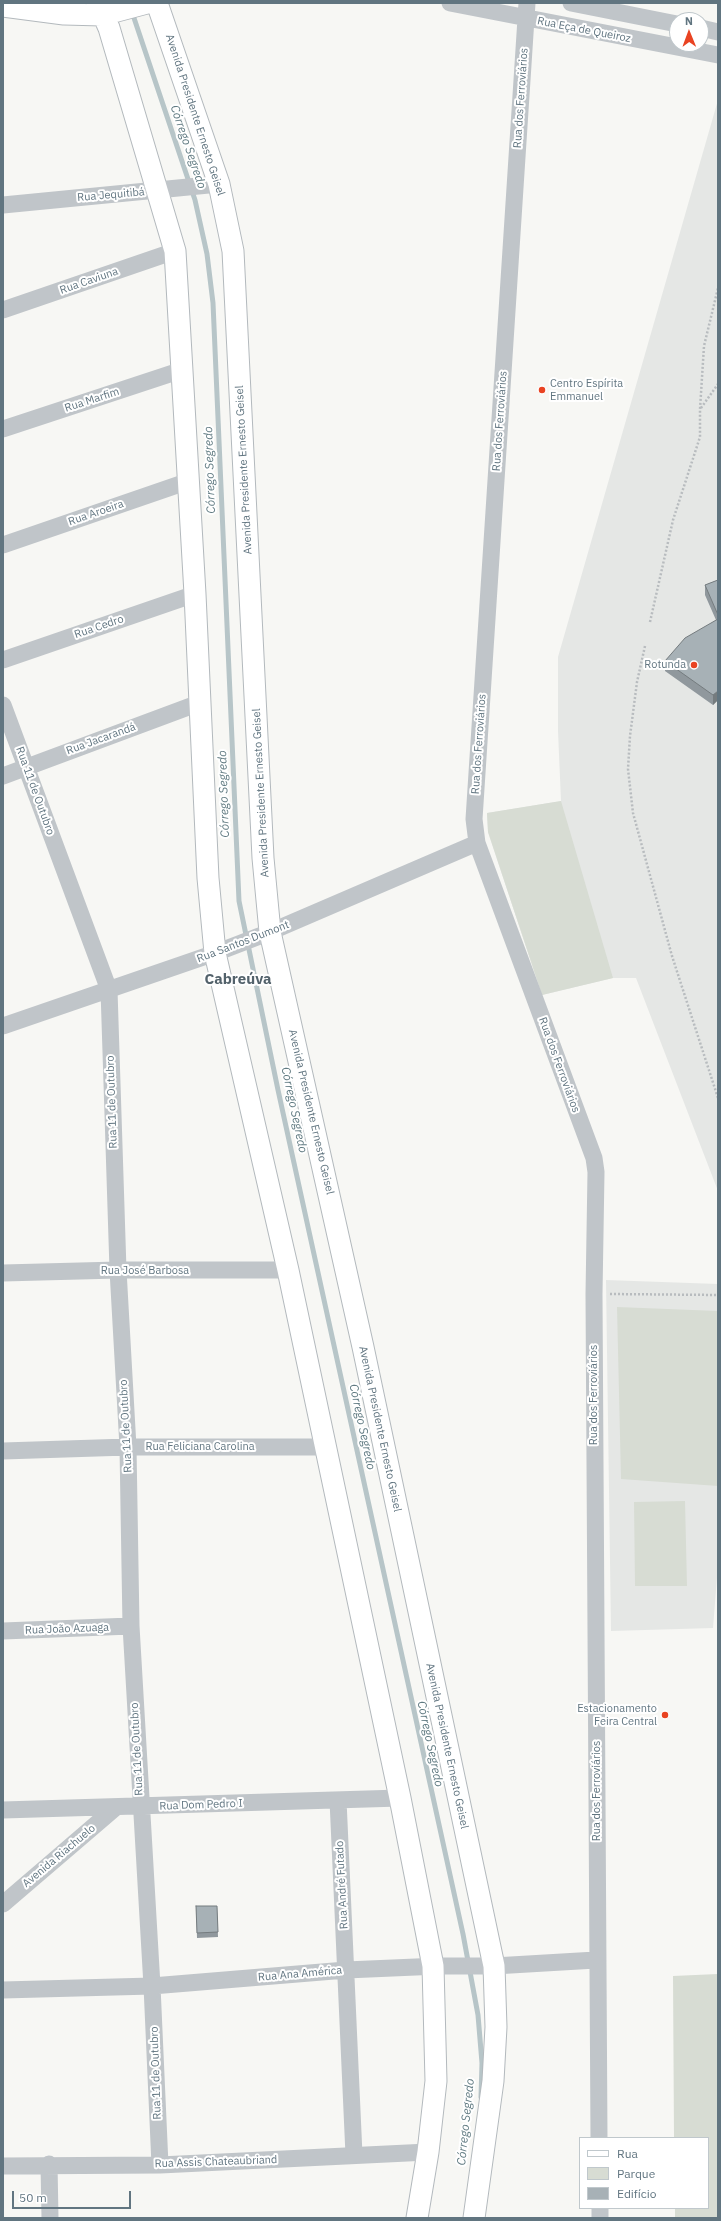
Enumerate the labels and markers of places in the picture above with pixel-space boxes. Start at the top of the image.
place label: Centro Espírita Emmanuel [550,377,623,403]
marker: Centro Espírita Emmanuel [537,385,547,395]
place label: Rotunda [644,658,686,672]
marker: Rotunda [689,660,699,670]
place label: Estacionamento Feira Central [577,1702,657,1728]
marker: Estacionamento Feira Central [660,1710,670,1720]

